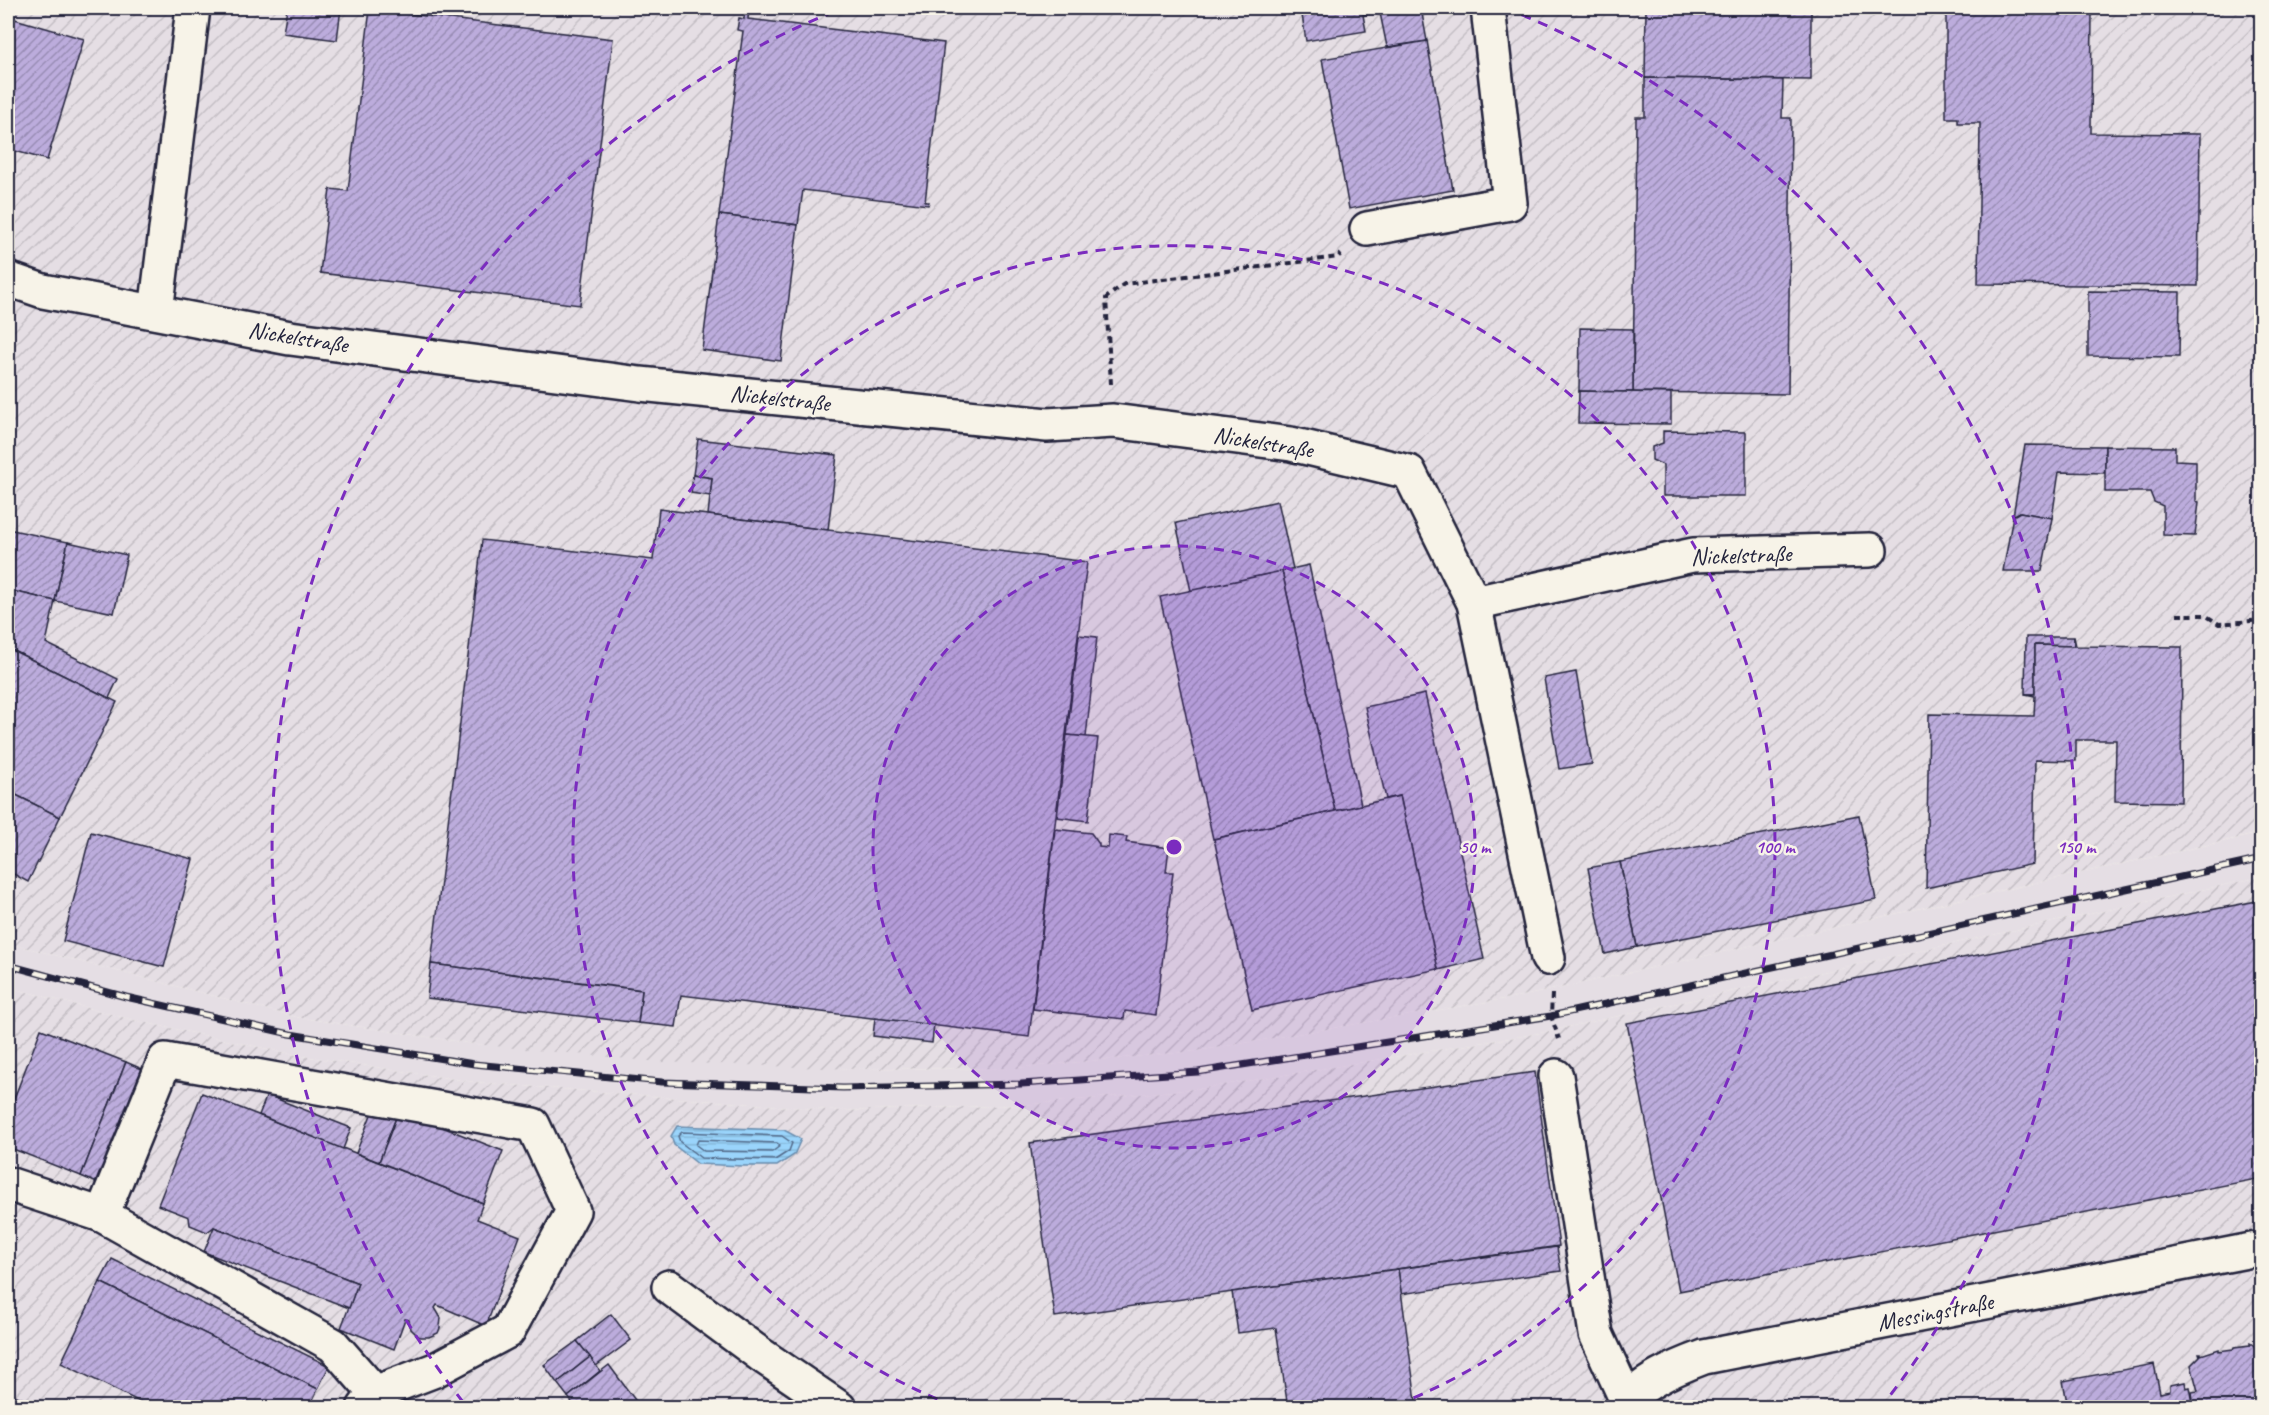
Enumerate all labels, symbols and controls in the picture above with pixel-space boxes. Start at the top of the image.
street label: Nickelstraße [246,314,352,360]
street label: Nickelstraße [728,378,834,418]
street label: Nickelstraße [1211,419,1317,465]
street label: Nickelstraße [1690,538,1794,572]
text: 50 m [1460,836,1492,858]
text: 100 m [1756,836,1796,858]
text: 150 m [2057,836,2097,858]
centre of rings [1164,837,1184,857]
street label: Messingstraße [1875,1286,1998,1338]

